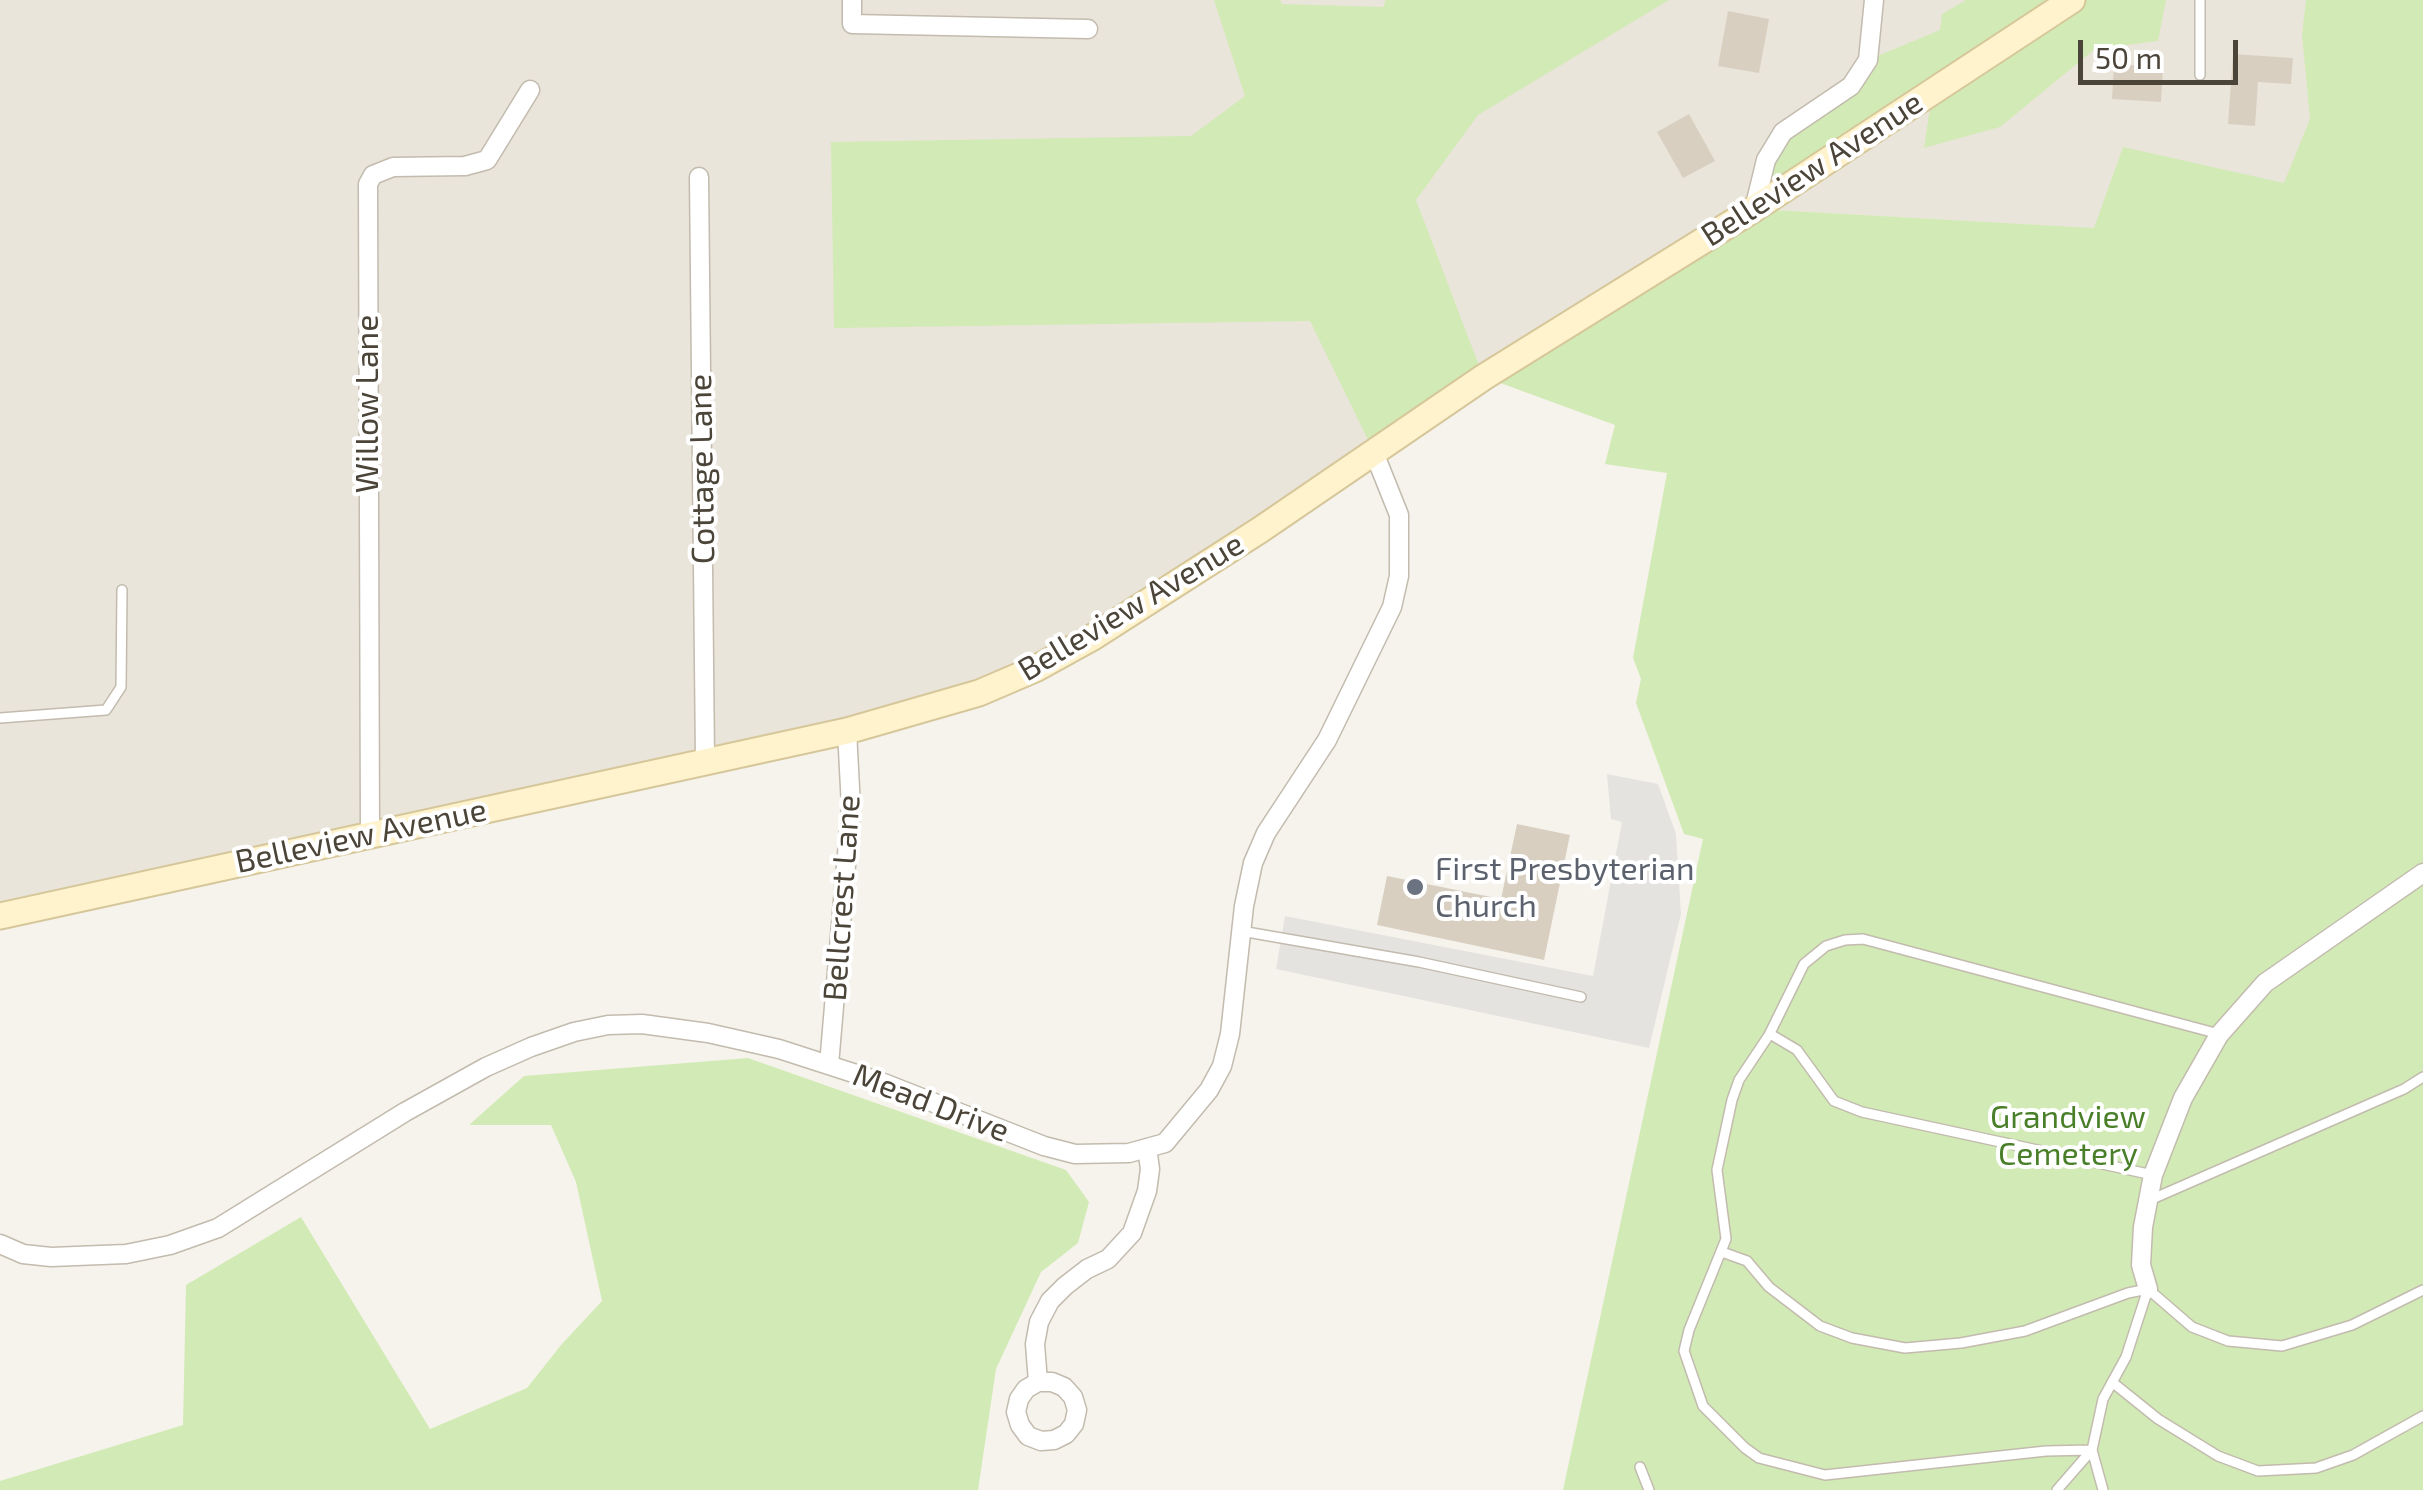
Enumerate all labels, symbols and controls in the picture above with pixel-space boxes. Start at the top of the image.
scale bar [2083,20,2243,82]
text: 50 m [2095,39,2162,75]
street label: Belleview Avenue [1694,83,1930,255]
street label: Willow Lane [348,315,386,493]
street label: Cottage Lane [681,374,723,564]
street label: Belleview Avenue [1011,525,1251,689]
street label: Belleview Avenue [232,791,490,881]
street label: Bellcrest Lane [816,794,868,1002]
place label: First Presbyterian Church [1435,850,1695,925]
marker: First Presbyterian Church [1404,876,1426,898]
street label: Mead Drive [847,1056,1015,1150]
park label: Grandview Cemetery [1990,1098,2146,1173]

